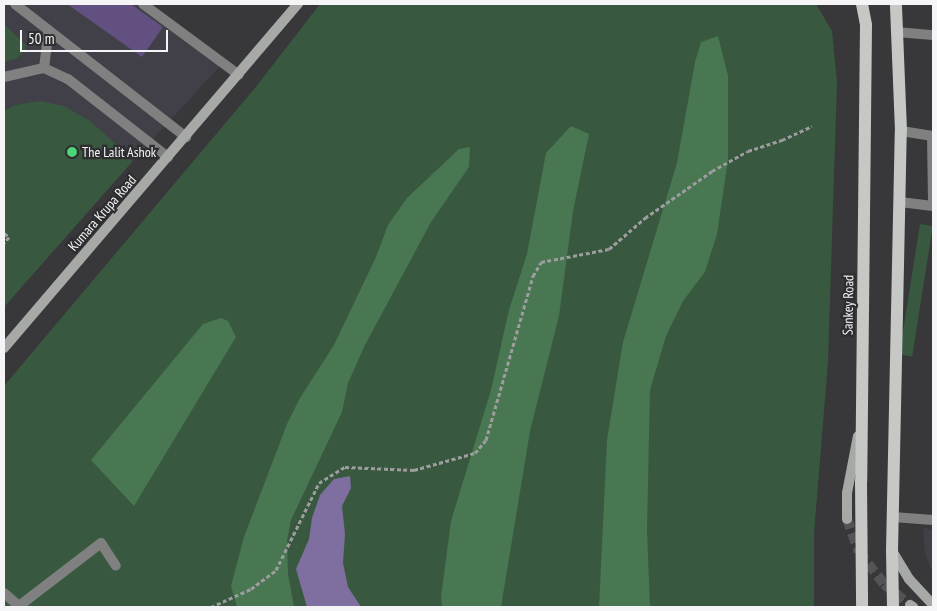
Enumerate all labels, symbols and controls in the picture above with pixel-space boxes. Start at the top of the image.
scale bar [22,20,170,52]
text: 50 m [28,29,54,48]
place label: The Lalit Ashok [82,144,156,160]
marker: The Lalit Ashok [66,146,78,158]
street label: Kumara Krupa Road [65,172,139,254]
street label: Sankey Road [839,275,857,335]

